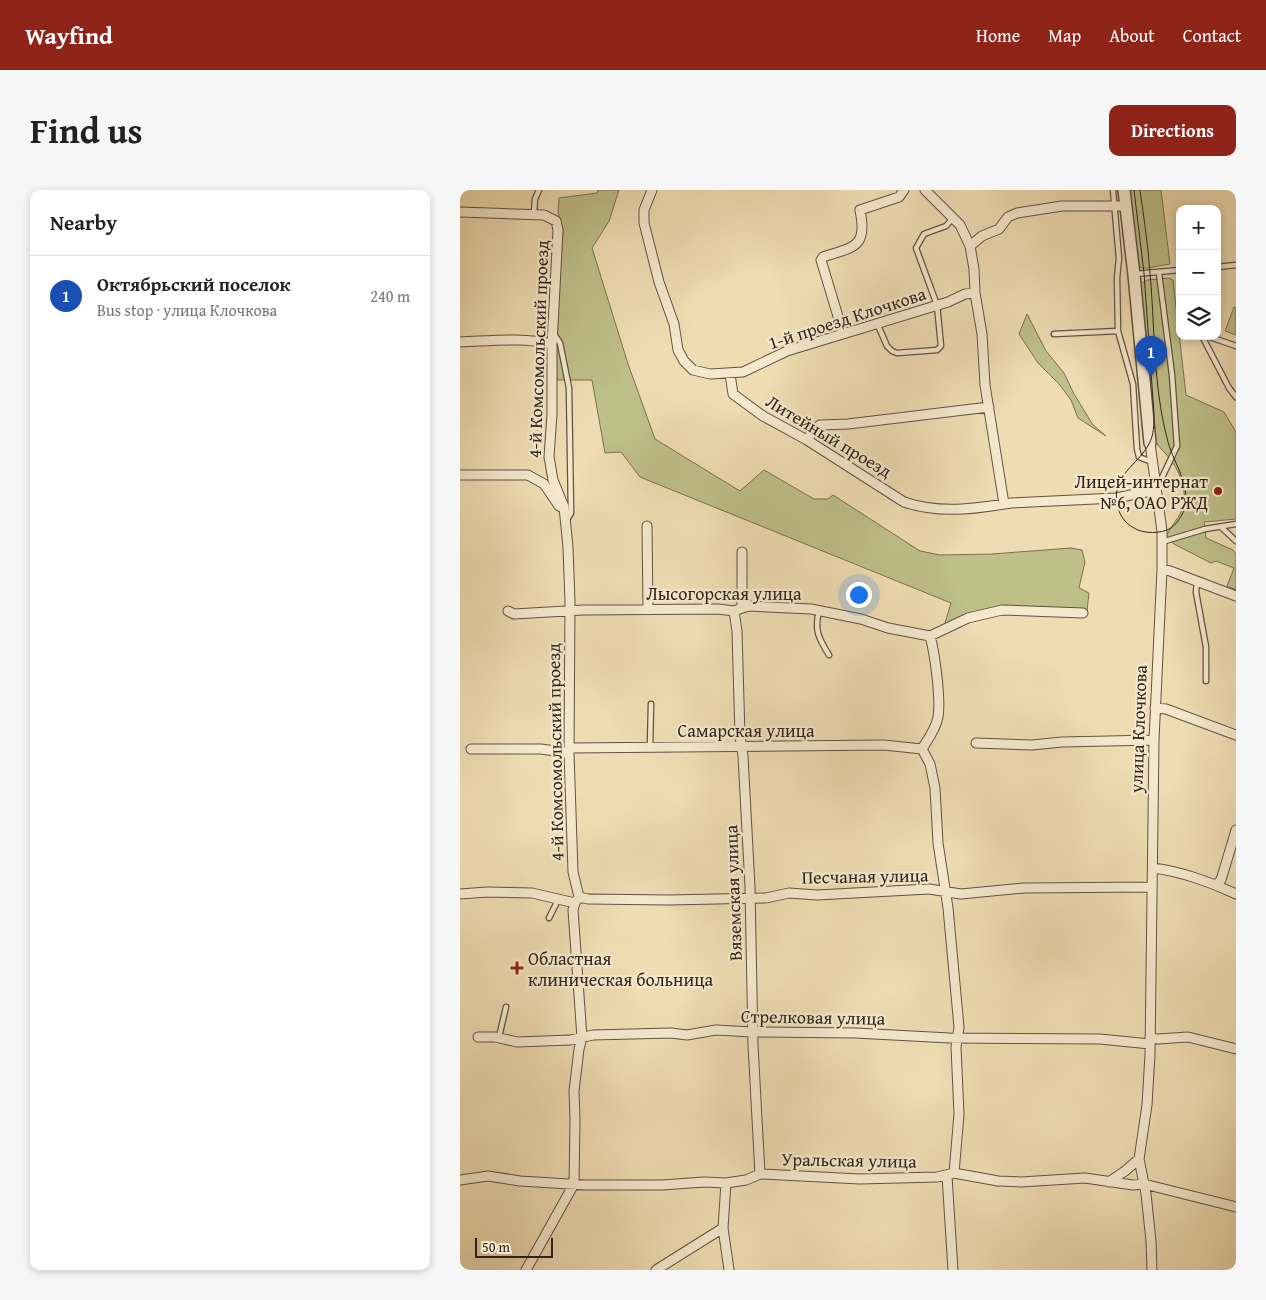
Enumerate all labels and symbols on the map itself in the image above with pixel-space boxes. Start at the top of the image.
street label: 4-й Комсомольский проезд [521,239,555,458]
street label: 1-й проезд Клочкова [765,280,930,356]
pin: 1 [1135,336,1167,377]
street label: Литейный проезд [761,388,897,484]
place label: Лицей-интернат №6, ОАО РЖД [1075,468,1208,516]
marker: Лицей-интернат №6, ОАО РЖД [1212,485,1224,497]
street label: Лысогорская улица [646,580,802,607]
your location [846,582,872,608]
street label: 4-й Комсомольский проезд [540,643,570,861]
street label: улица Клочкова [1122,664,1154,795]
street label: Самарская улица [677,717,815,744]
street label: Вяземская улица [717,824,749,961]
street label: Песчаная улица [801,861,929,891]
place label: Областная клиническая больница [528,945,714,993]
marker: Областная клиническая больница [510,961,524,975]
street label: Стрелковая улица [741,1002,886,1032]
street label: Уральская улица [781,1145,917,1175]
scale bar [475,1235,552,1258]

